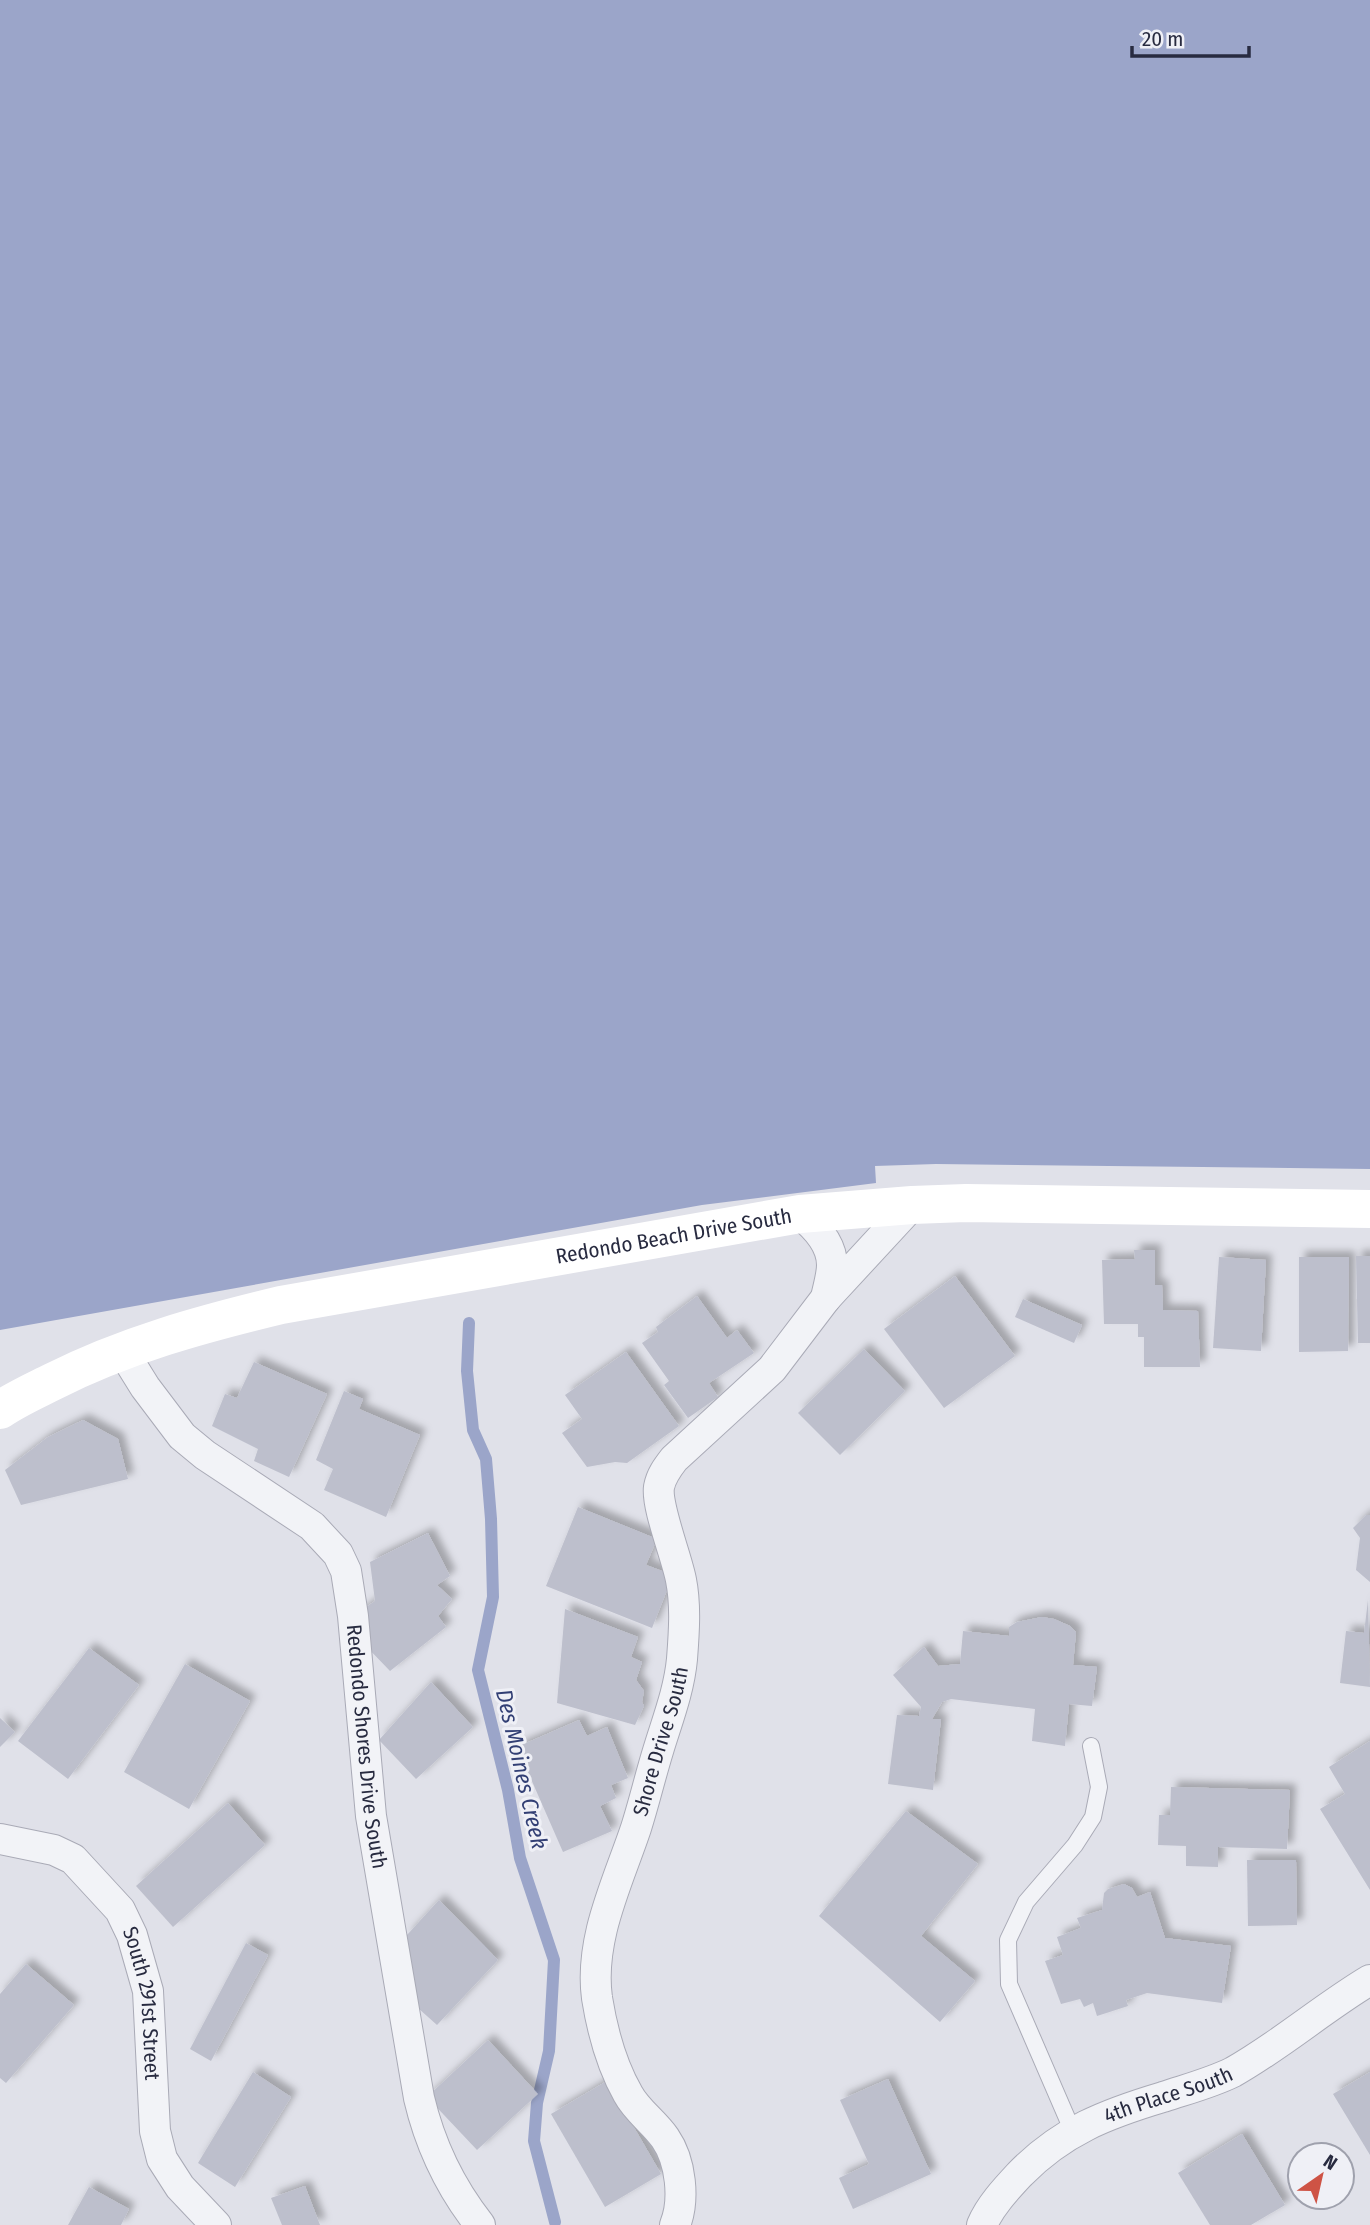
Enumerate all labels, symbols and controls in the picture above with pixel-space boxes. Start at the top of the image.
scale bar [1132,14,1249,58]
text: 20 m [1142,26,1183,52]
street label: Redondo Beach Drive South [554,1203,794,1270]
street label: Redondo Shores Drive South [341,1623,393,1871]
street label: Shore Drive South [627,1665,694,1819]
water label: Des Moines Creek [490,1686,554,1852]
street label: South 291st Street [117,1922,165,2081]
street label: 4th Place South [1100,2061,1237,2129]
north arrow [1286,2141,1356,2211]
text: N [1319,2150,1341,2175]

